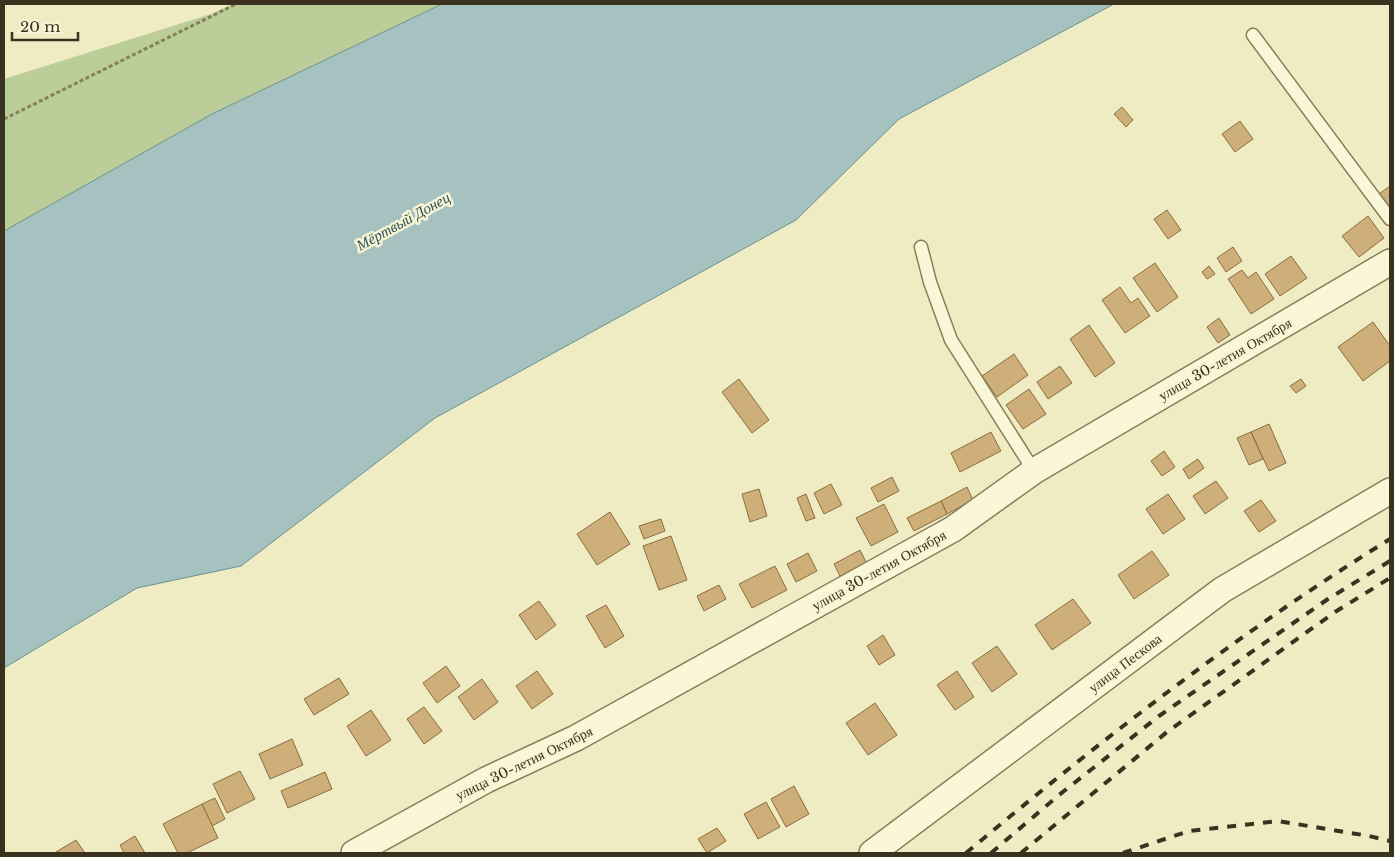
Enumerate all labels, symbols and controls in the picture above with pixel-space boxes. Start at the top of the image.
scale bar [12,10,79,42]
text: 20 m [20,17,60,36]
water label: Мёртвый Донец [352,187,453,255]
street label: улица 30-летия Октября [1155,313,1295,404]
street label: улица 30-летия Октября [809,525,950,614]
street label: улица Пескова [1085,629,1166,696]
street label: улица 30-летия Октября [452,722,596,804]

